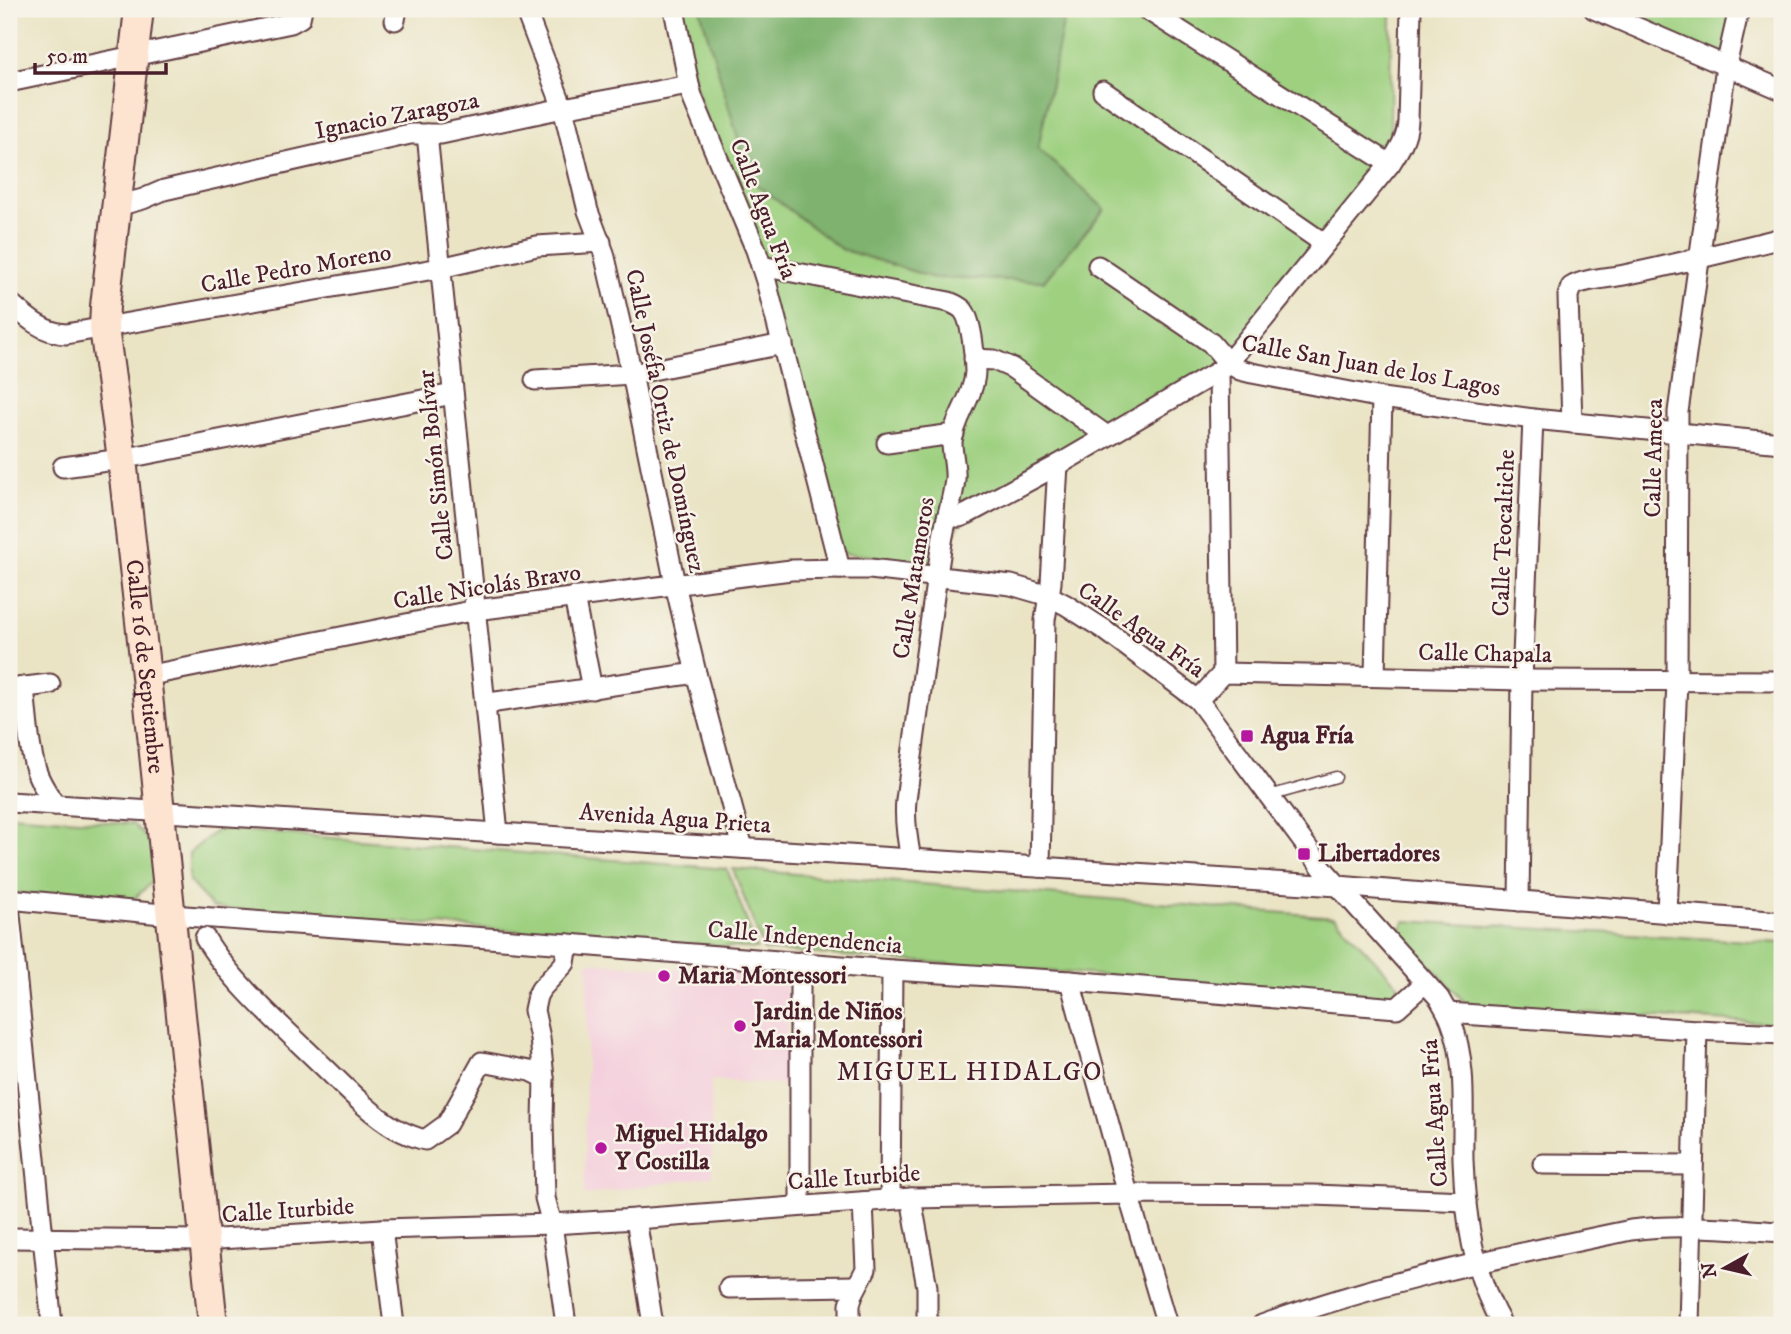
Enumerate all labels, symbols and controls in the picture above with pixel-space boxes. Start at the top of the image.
scale bar [35,32,166,76]
text: 50 m [46,44,88,70]
street label: Ignacio Zaragoza [312,85,482,147]
street label: Calle Agua Fría [722,134,804,284]
street label: Calle Pedro Moreno [198,237,394,301]
street label: Calle Joséfa Ortiz de Domínguez [618,266,712,576]
street label: Calle San Juan de los Lagos [1239,328,1503,404]
street label: Calle Simón Bolívar [411,368,461,562]
street label: Calle Ameca [1638,397,1670,518]
street label: Calle Teocaltiche [1486,449,1522,617]
street label: Calle Matamoros [886,495,942,661]
street label: Calle Nicolás Bravo [391,557,583,617]
street label: Calle 16 de Septiembre [118,558,171,775]
street label: Calle Agua Fría [1072,575,1211,685]
street label: Calle Chapala [1418,638,1553,670]
place label: Agua Fría [1260,721,1355,751]
marker: Agua Fría [1239,728,1255,744]
street label: Avenida Agua Prieta [578,797,773,841]
place label: Libertadores [1318,839,1440,869]
marker: Libertadores [1296,846,1312,862]
street label: Calle Independencia [706,915,904,962]
place label: Maria Montessori [678,961,847,991]
marker: Maria Montessori [656,968,672,984]
place label: Jardin de Niños Maria Montessori [751,997,923,1055]
marker: Jardin de Niños Maria Montessori [732,1018,748,1034]
street label: Calle Agua Fría [1415,1037,1455,1188]
district label: MIGUEL HIDALGO [837,1056,1103,1089]
place label: Miguel Hidalgo Y Costilla [614,1119,768,1177]
marker: Miguel Hidalgo Y Costilla [593,1140,609,1156]
street label: Calle Iturbide [787,1158,921,1198]
street label: Calle Iturbide [221,1191,355,1231]
north arrow [1690,1232,1760,1302]
text: N [1697,1260,1722,1279]

